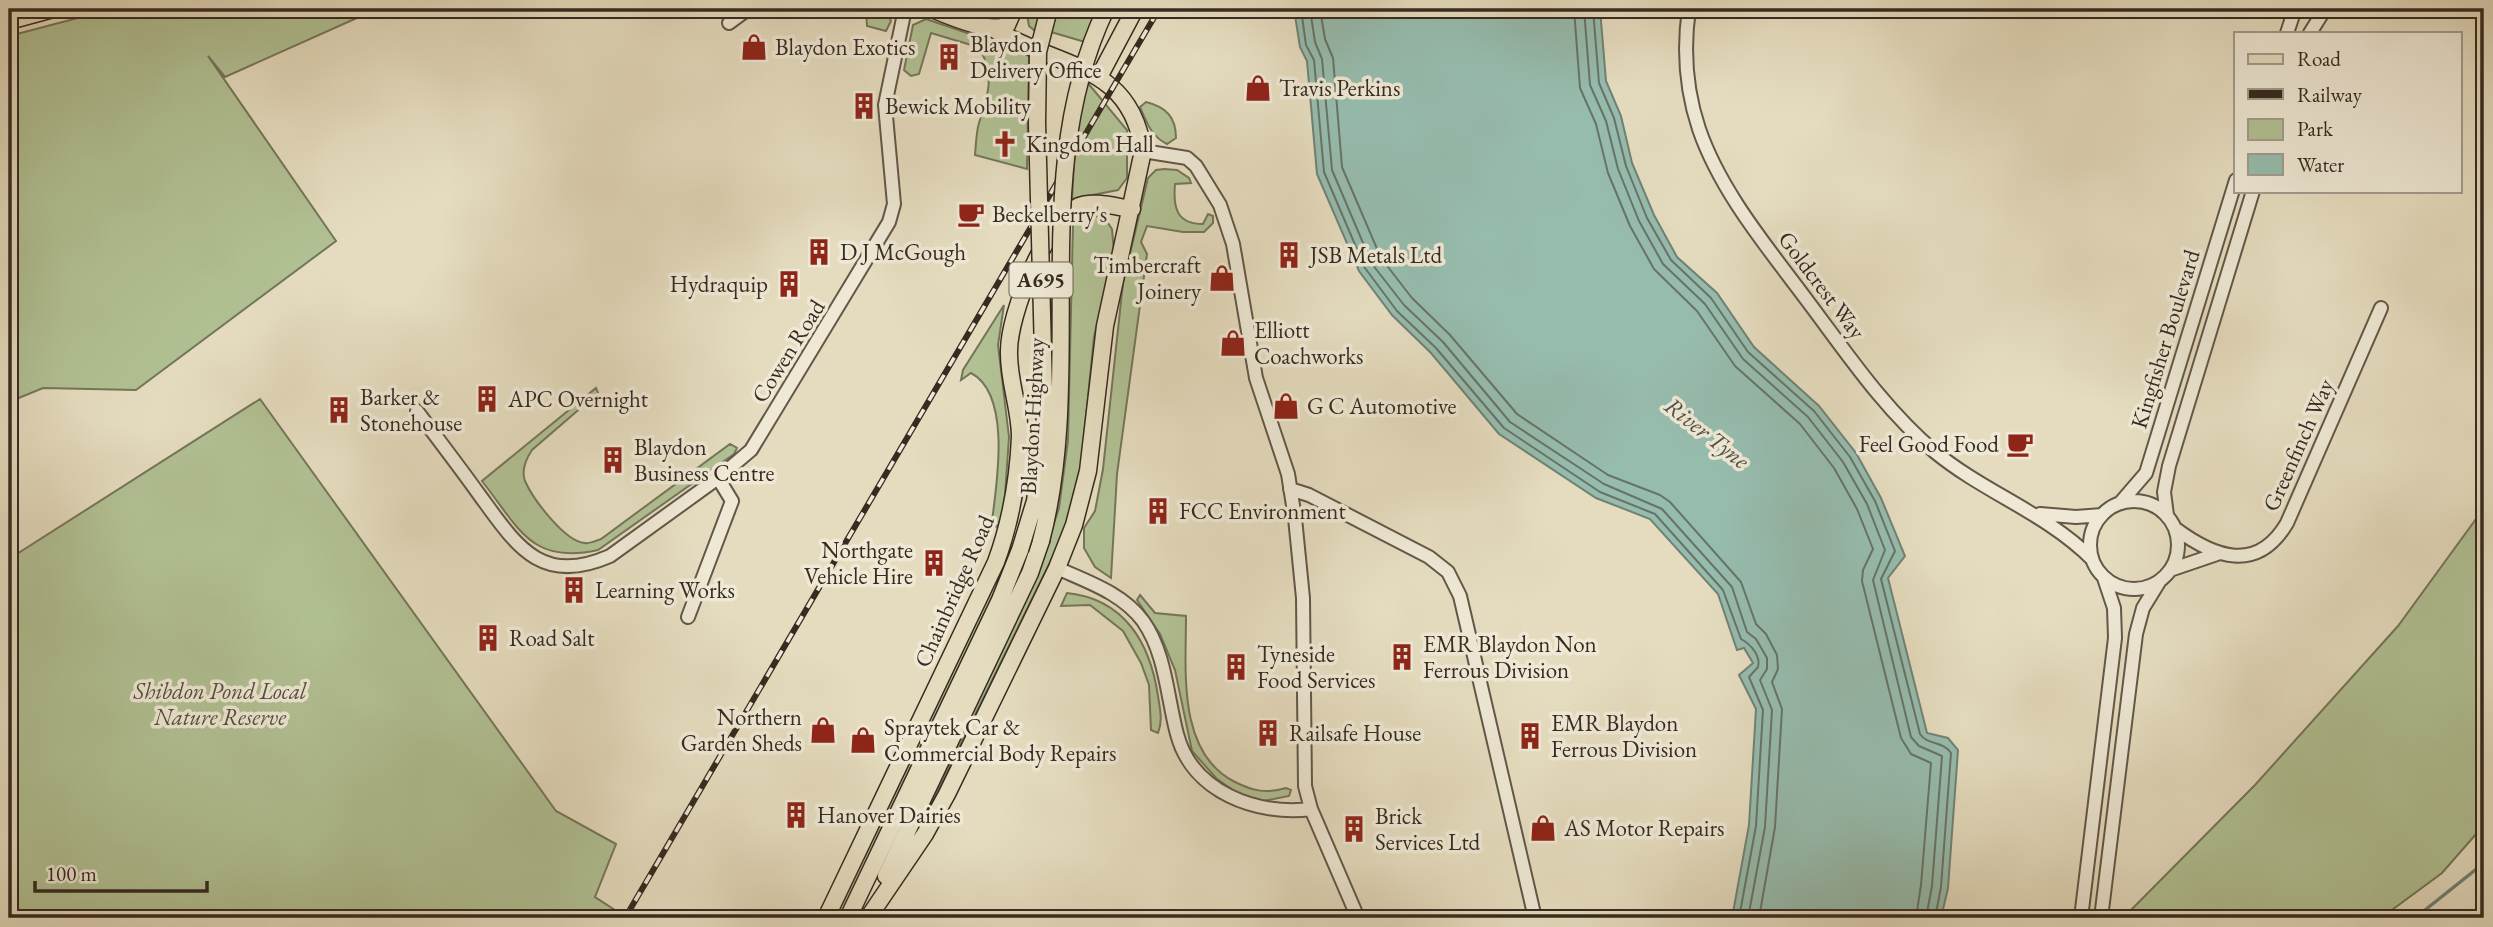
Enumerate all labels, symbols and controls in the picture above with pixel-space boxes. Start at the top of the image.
place label: Blaydon Delivery Office [970,29,1102,85]
shop icon: Blaydon Exotics [739,32,769,62]
place label: Blaydon Exotics [775,32,916,62]
legend [2234,32,2462,192]
building icon: Blaydon Delivery Office [934,42,964,72]
text: Road [2297,45,2341,72]
shop icon: Travis Perkins [1243,73,1273,103]
place label: Travis Perkins [1279,73,1400,103]
text: Railway [2297,81,2363,108]
building icon: Bewick Mobility [849,91,879,121]
place label: Bewick Mobility [885,91,1032,121]
text: Park [2297,115,2334,142]
church icon: Kingdom Hall [990,129,1020,159]
place label: Kingdom Hall [1026,129,1154,159]
text: Water [2297,151,2344,178]
cafe icon: Beckelberry's [956,199,986,229]
place label: Beckelberry's [992,199,1107,229]
street label: Goldcrest Way [1772,225,1873,346]
building icon: D J McGough [804,237,834,267]
place label: D J McGough [840,237,966,267]
building icon: JSB Metals Ltd [1274,240,1304,270]
place label: JSB Metals Ltd [1308,240,1442,270]
street label: Kingfisher Boulevard [2124,246,2207,432]
place label: Timbercraft Joinery [1093,250,1202,306]
road number: A695 [1010,262,1072,298]
shop icon: Timbercraft Joinery [1207,263,1237,293]
place label: Hydraquip [670,269,768,299]
building icon: Hydraquip [774,269,804,299]
street label: Cowen Road [744,293,832,408]
place label: Elliott Coachworks [1254,315,1364,371]
shop icon: Elliott Coachworks [1218,328,1248,358]
street label: Blaydon Highway [1013,336,1051,495]
street label: Greenfinch Way [2255,373,2341,516]
place label: Barker & Stonehouse [360,382,462,438]
building icon: APC Overnight [472,384,502,414]
place label: APC Overnight [507,384,649,414]
water label: River Tyne [1659,390,1757,476]
shop icon: G C Automotive [1271,391,1301,421]
place label: G C Automotive [1307,391,1457,421]
building icon: Barker & Stonehouse [324,395,354,425]
place label: Feel Good Food [1859,429,1999,459]
cafe icon: Feel Good Food [2005,429,2035,459]
place label: Blaydon Business Centre [634,432,775,488]
building icon: Blaydon Business Centre [598,445,628,475]
building icon: FCC Environment [1143,496,1173,526]
place label: FCC Environment [1179,496,1347,526]
street label: Chainbridge Road [907,510,1001,672]
place label: Northgate Vehicle Hire [804,535,913,591]
building icon: Northgate Vehicle Hire [919,548,949,578]
building icon: Learning Works [559,575,589,605]
place label: Learning Works [595,575,735,605]
building icon: Road Salt [473,623,503,653]
place label: Road Salt [509,623,595,653]
place label: EMR Blaydon Non Ferrous Division [1423,629,1597,685]
place label: Tyneside Food Services [1257,639,1375,695]
building icon: EMR Blaydon Non Ferrous Division [1387,642,1417,672]
building icon: Tyneside Food Services [1221,652,1251,682]
park label: Shibdon Pond Local Nature Reserve [133,676,307,732]
place label: Northern Garden Sheds [681,702,802,758]
place label: EMR Blaydon Ferrous Division [1551,708,1697,764]
place label: Spraytek Car & Commercial Body Repairs [884,712,1116,768]
shop icon: Northern Garden Sheds [808,715,838,745]
building icon: Railsafe House [1253,718,1283,748]
place label: Railsafe House [1289,718,1421,748]
building icon: EMR Blaydon Ferrous Division [1515,721,1545,751]
shop icon: Spraytek Car & Commercial Body Repairs [848,725,878,755]
building icon: Hanover Dairies [781,800,811,830]
place label: Hanover Dairies [817,800,961,830]
place label: Brick Services Ltd [1375,801,1481,857]
shop icon: AS Motor Repairs [1528,813,1558,843]
place label: AS Motor Repairs [1563,813,1725,843]
building icon: Brick Services Ltd [1339,814,1369,844]
scale bar [35,850,206,894]
text: 100 m [46,860,97,887]

